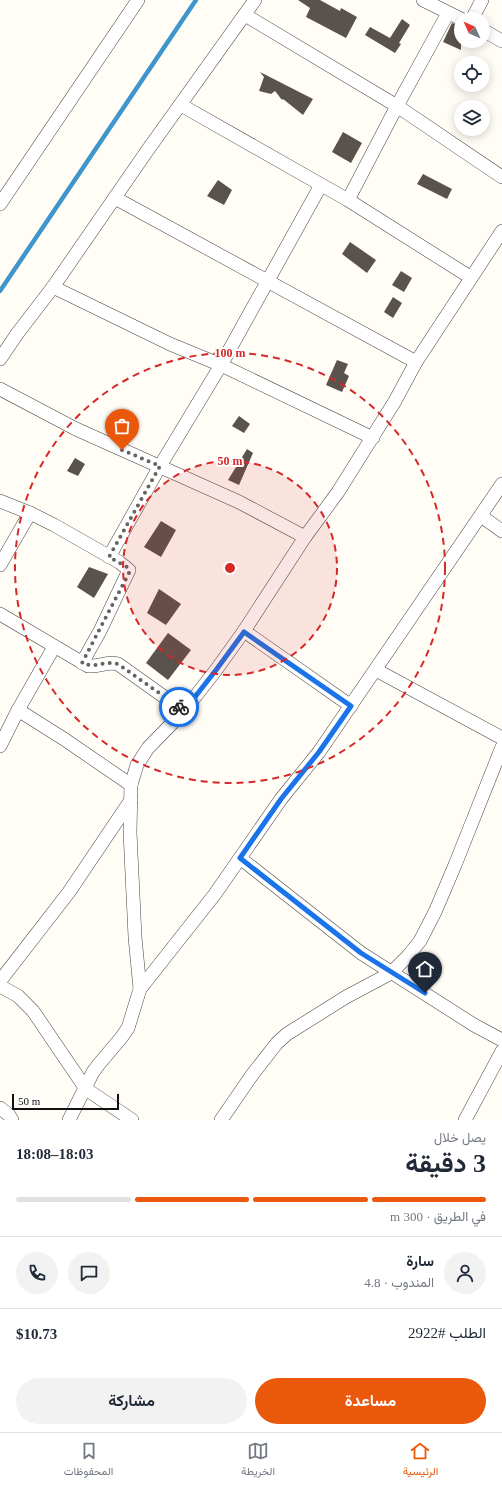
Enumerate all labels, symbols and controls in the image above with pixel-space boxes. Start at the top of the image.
north arrow [454,12,490,48]
map controls [454,12,490,136]
button: locate [454,56,490,92]
button: layers [454,100,490,136]
text: 100 m [215,346,246,360]
pin [105,409,139,450]
icon: bag [111,415,133,437]
text: 50 m [218,454,243,468]
centre of rings [223,561,237,575]
courier [159,687,199,727]
icon: bike [168,696,190,718]
pin [408,952,442,993]
icon: home [414,958,436,980]
scale bar [12,1092,119,1111]
text: 50 m [18,1095,40,1107]
text: يصل خلال [434,1130,486,1145]
text: 18:03–18:08 [16,1146,94,1162]
text: 3 دقيقة [405,1149,486,1178]
text: في الطريق · 300 m [390,1209,486,1224]
button: phone [16,1252,58,1294]
button: chat [68,1252,110,1294]
button: person [444,1252,486,1294]
text: سارة [406,1253,434,1269]
text: المندوب · 4.8 [364,1275,434,1290]
text: الطلب #2922 [408,1325,486,1341]
text: $10.73 [16,1326,57,1342]
button: مشاركة [16,1378,247,1424]
button: مساعدة [255,1378,486,1424]
tab: المحفوظات [64,1440,113,1481]
tab: الخريطة [241,1440,275,1481]
tab: الرئيسية [403,1440,438,1481]

